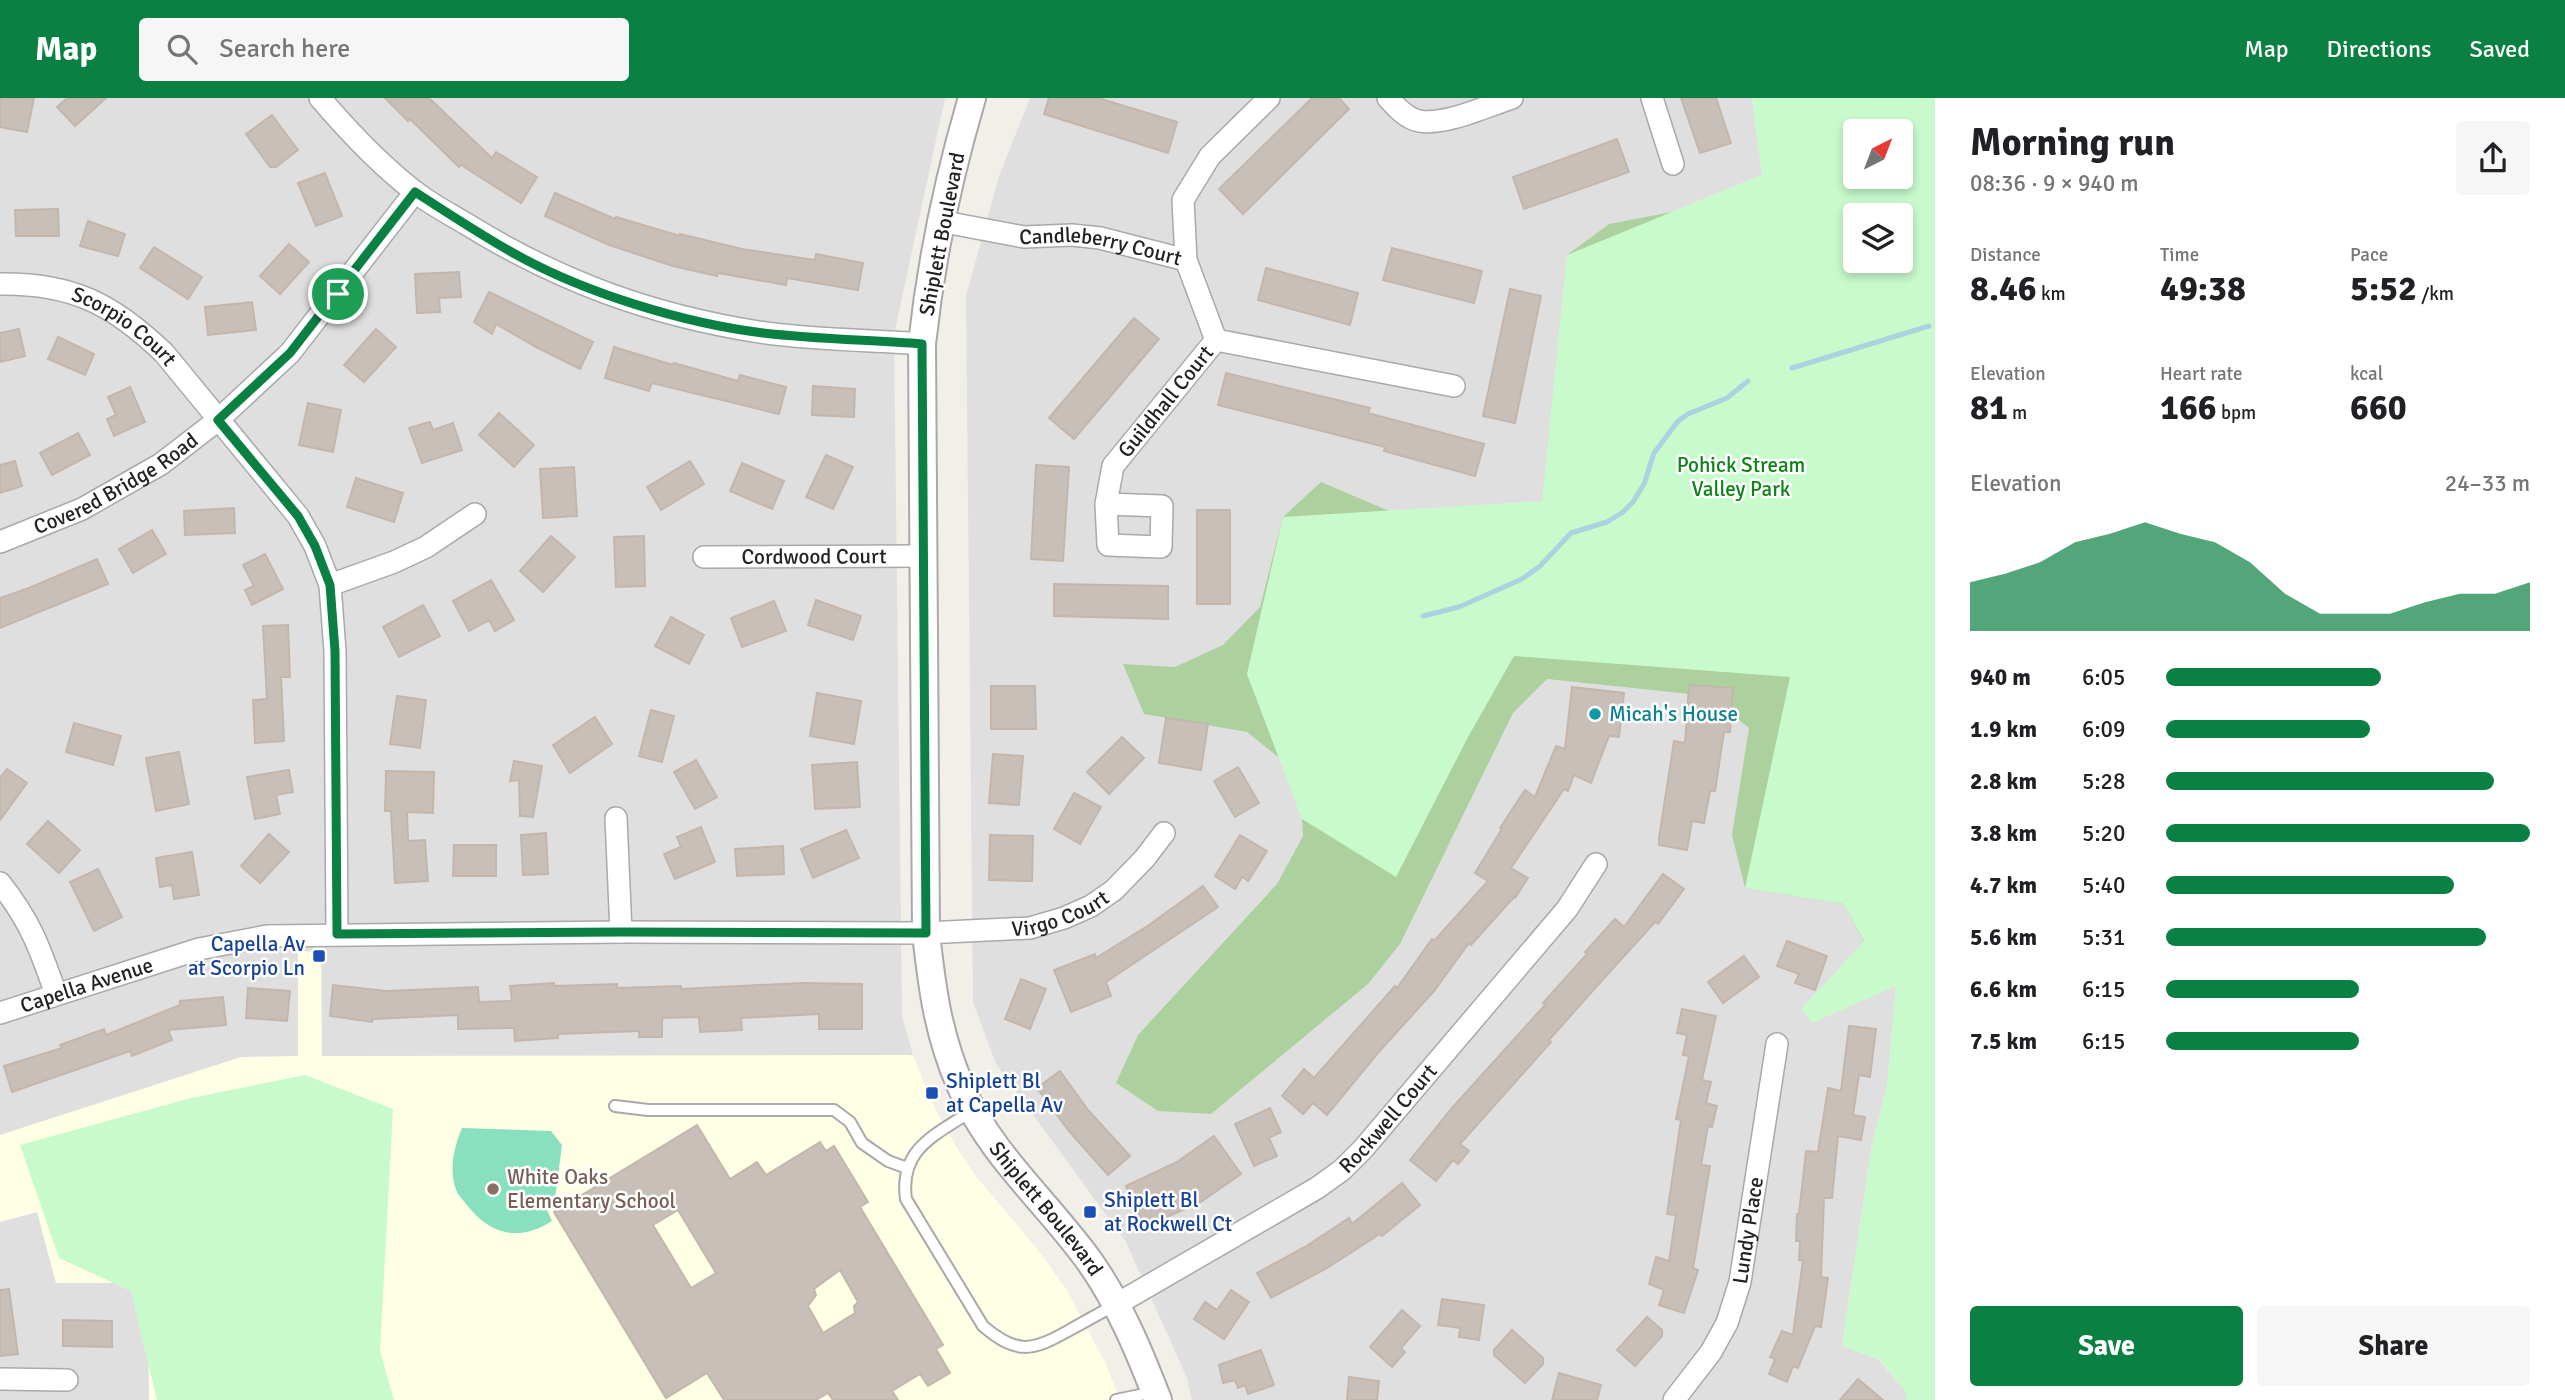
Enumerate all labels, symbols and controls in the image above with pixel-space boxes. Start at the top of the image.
search box [139,18,629,81]
text: Map [35,29,97,70]
icon: search [163,30,201,68]
text: Search here [219,33,350,65]
text: Map [2244,34,2289,64]
text: Directions [2327,34,2432,64]
text: Saved [2470,34,2530,64]
north arrow [1843,119,1913,189]
map controls [1843,119,1913,273]
text: Morning run [1970,119,2175,166]
button: share [2456,121,2530,195]
street label: Shiplett Boulevard [913,150,971,318]
text: 08:36 · 9 × 940 m [1970,169,2139,198]
button: layers [1843,203,1913,273]
street label: Candleberry Court [1019,222,1184,271]
text: Distance [1970,243,2041,267]
text: Time [2160,243,2199,267]
text: Pace [2350,243,2388,267]
pin [308,264,368,324]
text: 8.46 [1970,267,2037,310]
text: 49:38 [2160,267,2246,310]
text: 5:52 [2350,267,2417,310]
icon: arrive [319,275,357,313]
street label: Scorpio Court [68,281,182,371]
text: km [2037,282,2066,306]
text: /km [2417,282,2454,306]
street label: Guildhall Court [1112,340,1219,463]
text: Elevation [1970,362,2046,386]
text: Heart rate [2160,362,2242,386]
text: kcal [2350,362,2383,386]
text: 81 [1970,386,2008,429]
text: 166 [2160,386,2217,429]
text: 660 [2350,386,2407,429]
text: m [2008,401,2027,425]
text: bpm [2217,401,2256,425]
street label: Covered Bridge Road [30,427,203,540]
park label: Pohick Stream Valley Park [1677,452,1805,502]
text: Elevation [1970,469,2062,498]
text: 24–33 m [2445,469,2530,498]
street label: Cordwood Court [741,543,887,570]
text: 940 m [1970,663,2031,692]
text: 6:05 [2082,663,2125,692]
place label: Micah's House [1609,701,1738,727]
marker: Micah's House [1587,706,1603,722]
text: 1.9 km [1970,715,2037,744]
text: 6:09 [2082,715,2125,744]
text: 2.8 km [1970,767,2037,796]
text: 5:28 [2082,767,2125,796]
text: 3.8 km [1970,819,2037,848]
text: 5:20 [2082,819,2125,848]
text: 4.7 km [1970,871,2037,900]
text: 5:40 [2082,871,2125,900]
street label: Virgo Court [1011,885,1114,942]
text: 5.6 km [1970,923,2037,952]
text: 5:31 [2082,923,2125,952]
place label: Capella Av at Scorpio Ln [188,931,305,981]
marker: Capella Av at Scorpio Ln [311,948,327,964]
street label: Capella Avenue [17,952,156,1019]
text: 6.6 km [1970,975,2037,1004]
text: 6:15 [2082,975,2125,1004]
text: 7.5 km [1970,1027,2037,1056]
text: 6:15 [2082,1027,2125,1056]
street label: Rockwell Court [1333,1059,1443,1179]
place label: Shiplett Bl at Capella Av [946,1068,1063,1118]
marker: Shiplett Bl at Capella Av [924,1085,940,1101]
street label: Shiplett Boulevard [984,1136,1109,1281]
place label: White Oaks Elementary School [507,1164,676,1214]
street label: Lundy Place [1727,1175,1769,1286]
marker: White Oaks Elementary School [485,1181,501,1197]
place label: Shiplett Bl at Rockwell Ct [1104,1187,1232,1237]
marker: Shiplett Bl at Rockwell Ct [1082,1204,1098,1220]
button: Save [1970,1306,2243,1386]
button: Share [2257,1306,2530,1386]

